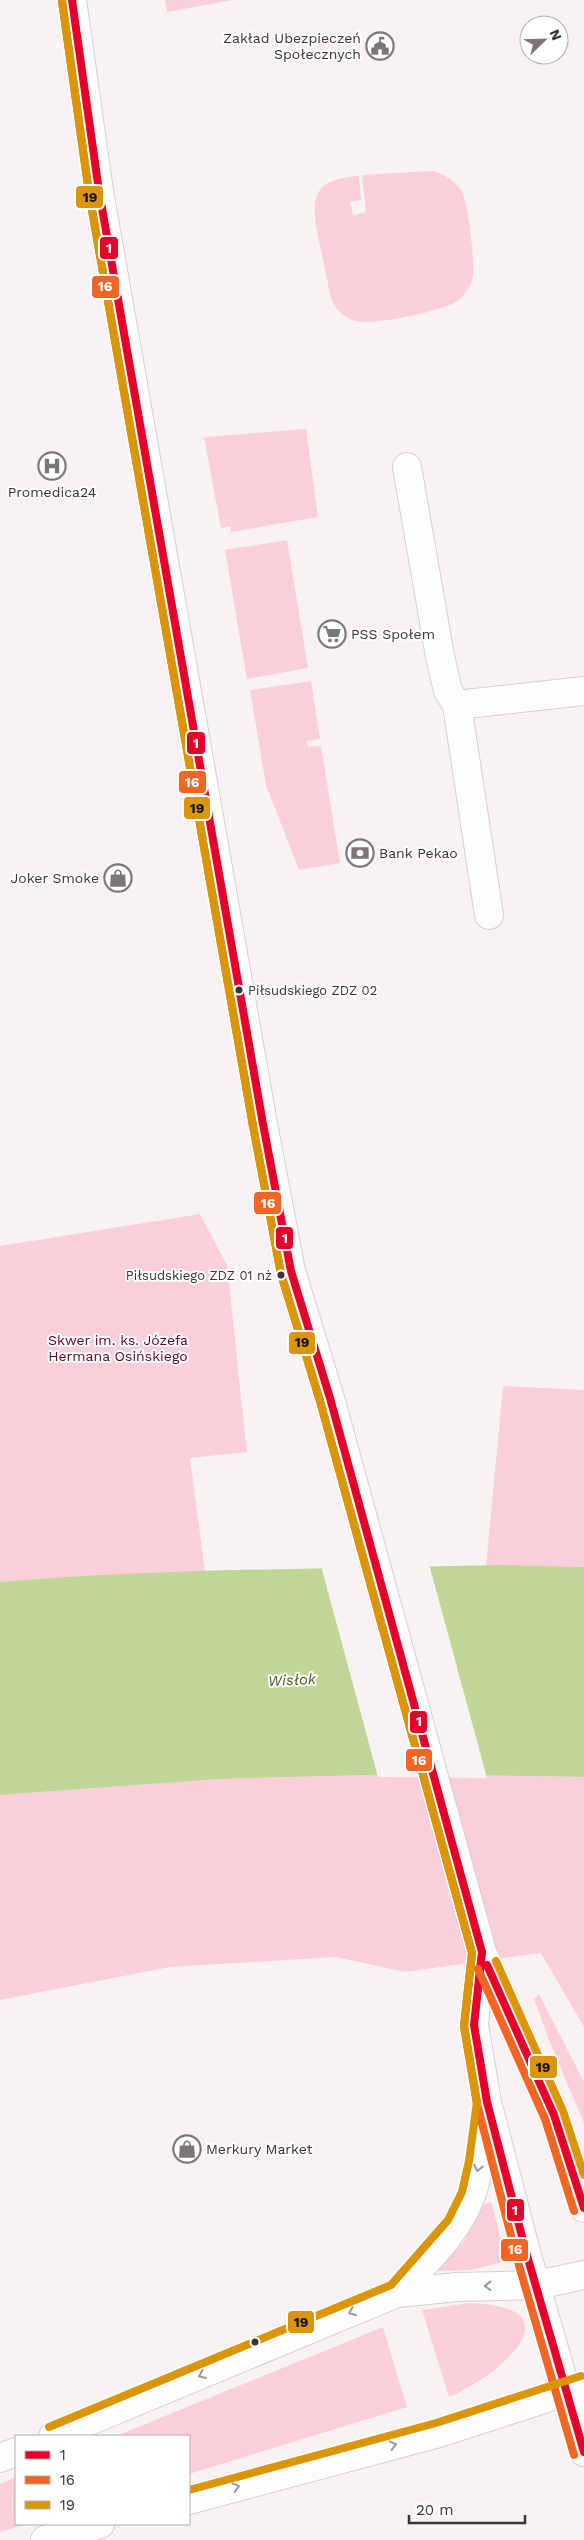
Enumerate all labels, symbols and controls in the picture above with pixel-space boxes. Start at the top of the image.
north arrow [519,15,569,65]
text: N [547,27,565,43]
place label: Zakład Ubezpieczeń Społecznych [223,30,361,62]
public building icon: Zakład Ubezpieczeń Społecznych [365,31,395,61]
line badge: 19 [75,185,104,209]
text: 19 [83,189,97,205]
line badge: 1 [99,236,119,260]
text: 1 [106,240,112,256]
line badge: 16 [91,275,120,299]
text: 16 [98,278,113,294]
hospital icon: Promedica24 [37,451,67,481]
place label: Promedica24 [8,484,96,500]
supermarket icon: PSS Społem [317,619,347,649]
place label: PSS Społem [351,626,435,642]
line badge: 1 [186,731,206,755]
text: 1 [193,735,199,751]
line badge: 16 [178,770,207,794]
text: 16 [185,774,200,790]
line badge: 19 [183,796,211,820]
text: 19 [190,800,204,816]
bank icon: Bank Pekao [345,838,375,868]
place label: Bank Pekao [379,845,458,861]
shop icon: Joker Smoke [103,863,133,893]
place label: Joker Smoke [10,870,99,886]
place label: Piłsudskiego ZDZ 02 [248,983,377,998]
marker: Piłsudskiego ZDZ 02 [234,985,244,995]
line badge: 16 [253,1191,282,1215]
text: 16 [261,1195,276,1211]
line badge: 1 [275,1226,294,1250]
text: 1 [282,1230,288,1246]
place label: Piłsudskiego ZDZ 01 nż [126,1268,272,1283]
marker: Piłsudskiego ZDZ 01 nż [276,1270,286,1280]
line badge: 19 [288,1331,316,1355]
park label: Skwer im. ks. Józefa Hermana Osińskiego [48,1332,188,1364]
text: 19 [295,1334,309,1350]
water label: Wisłok [268,1670,317,1690]
line badge: 1 [409,1710,428,1734]
text: 1 [416,1713,422,1729]
line badge: 16 [405,1748,433,1772]
text: 16 [412,1752,427,1768]
line badge: 19 [529,2055,558,2079]
text: 19 [536,2059,550,2075]
shop icon: Merkury Market [172,2134,202,2164]
place label: Merkury Market [206,2141,313,2157]
one-way arrow [473,2163,483,2172]
line badge: 1 [506,2198,525,2222]
text: 1 [512,2202,518,2218]
line badge: 16 [500,2238,529,2262]
text: 16 [508,2241,523,2257]
one-way arrow [484,2281,492,2292]
one-way arrow [348,2306,357,2316]
line badge: 19 [287,2310,315,2334]
text: 19 [294,2314,308,2330]
unlabelled marker [250,2337,260,2347]
one-way arrow [198,2368,207,2379]
legend [15,2435,190,2525]
one-way arrow [388,2441,396,2451]
text: 1 [60,2446,66,2464]
text: 16 [60,2471,75,2489]
one-way arrow [231,2483,239,2493]
scale bar [409,2492,525,2524]
text: 19 [60,2496,75,2514]
text: 20 m [416,2501,454,2519]

